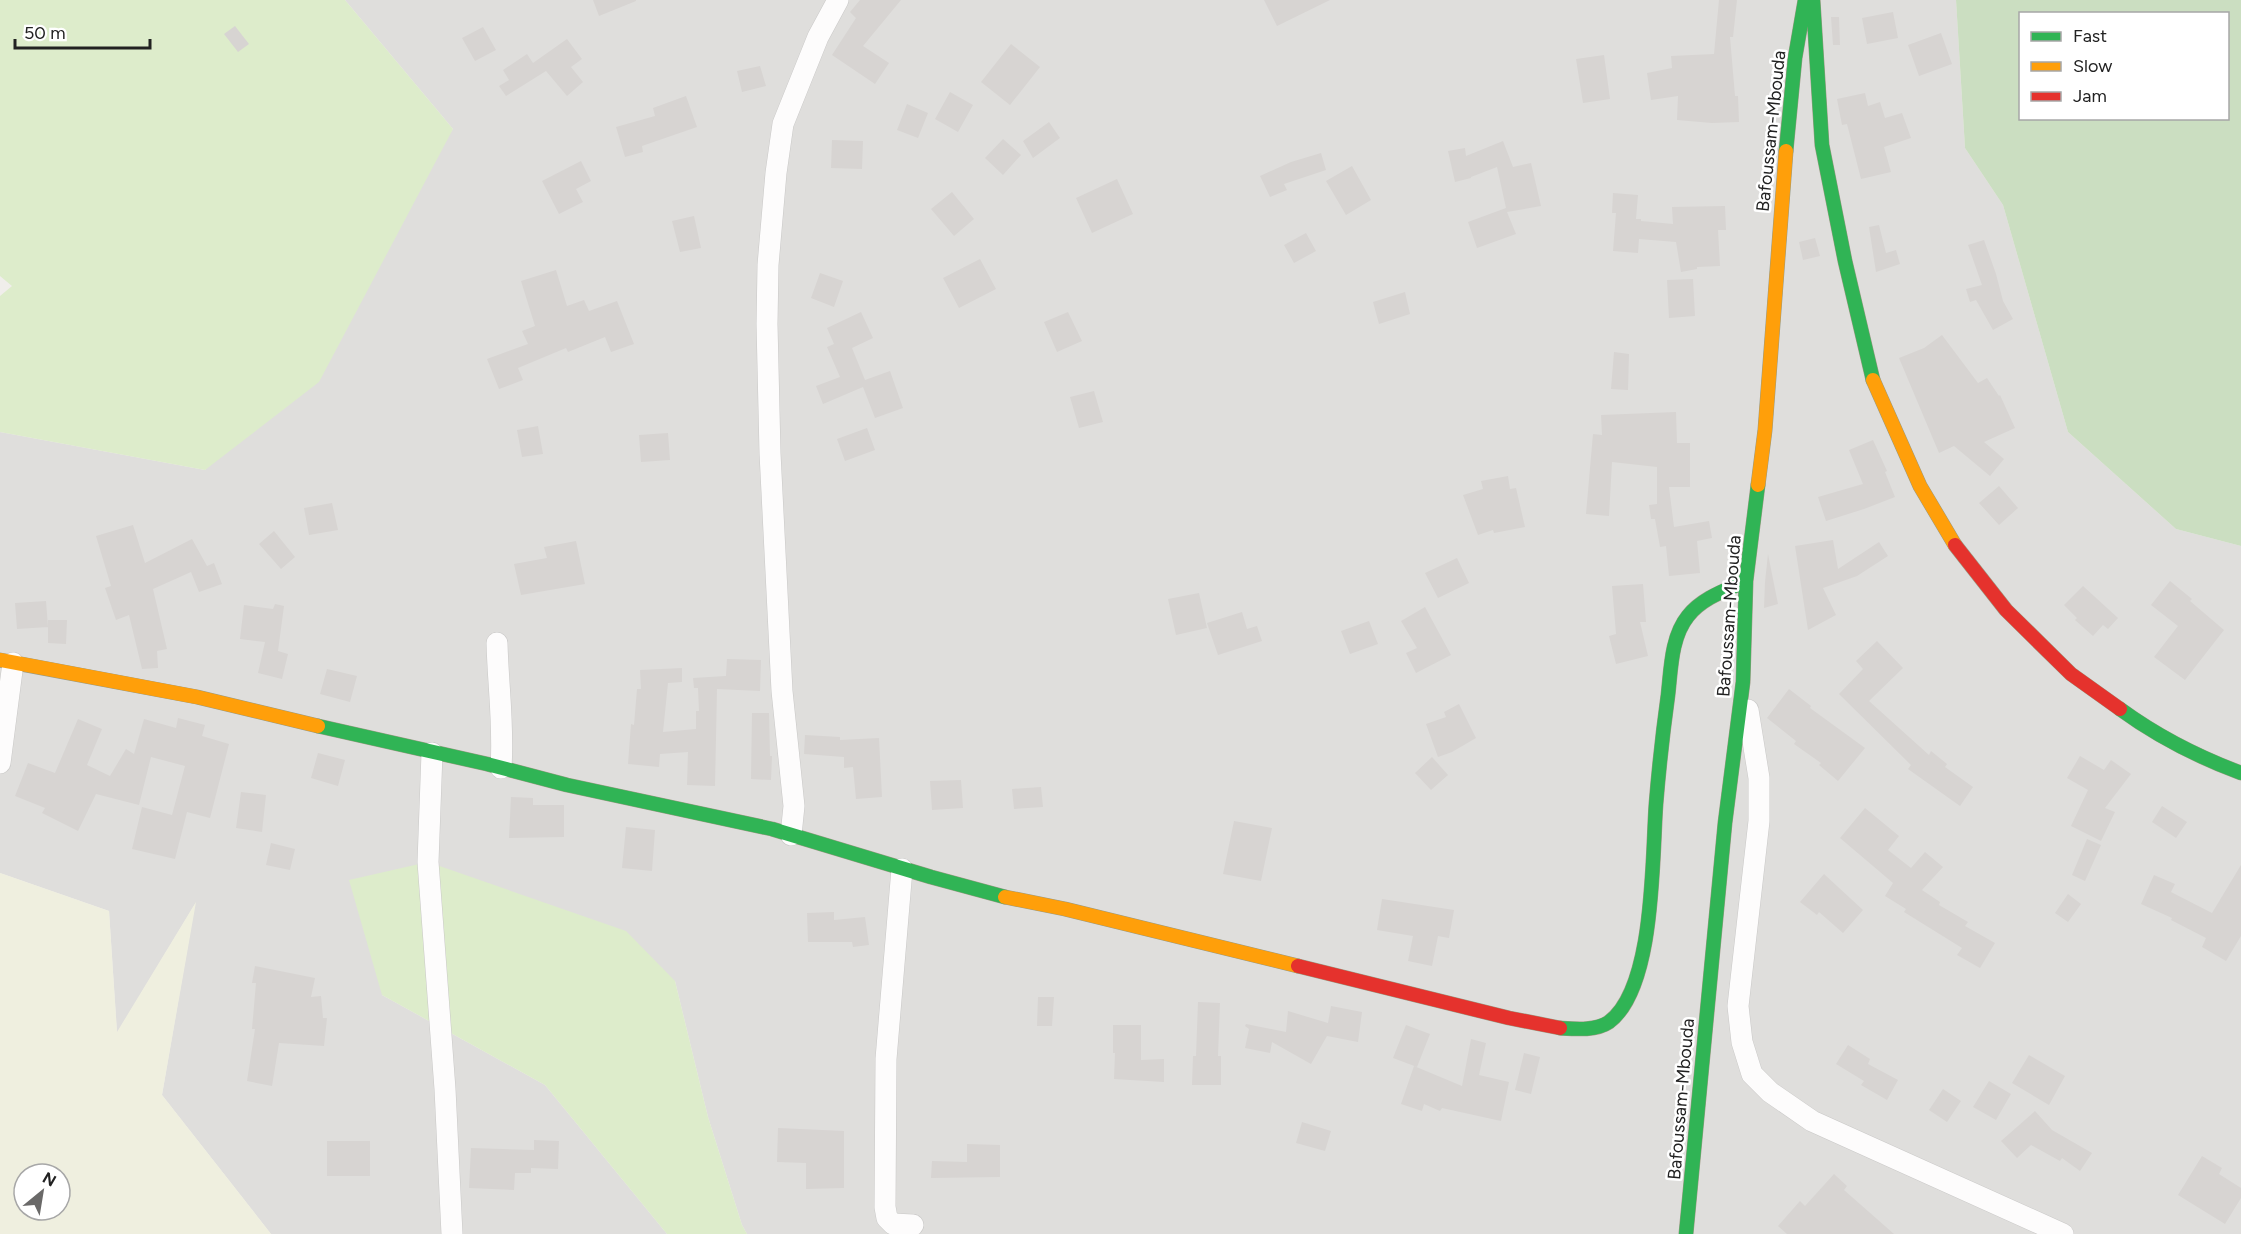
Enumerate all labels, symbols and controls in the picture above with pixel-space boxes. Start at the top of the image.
scale bar [15,12,150,50]
legend [2019,12,2229,120]
text: 50 m [24,22,66,44]
text: Fast [2073,25,2107,47]
street label: Bafoussam-Mbouda [1752,49,1790,213]
text: Slow [2073,55,2112,77]
text: Jam [2073,85,2107,107]
street label: Bafoussam-Mbouda [1712,534,1746,698]
street label: Bafoussam-Mbouda [1663,1017,1699,1181]
north arrow [12,1162,72,1222]
text: N [39,1168,59,1191]

